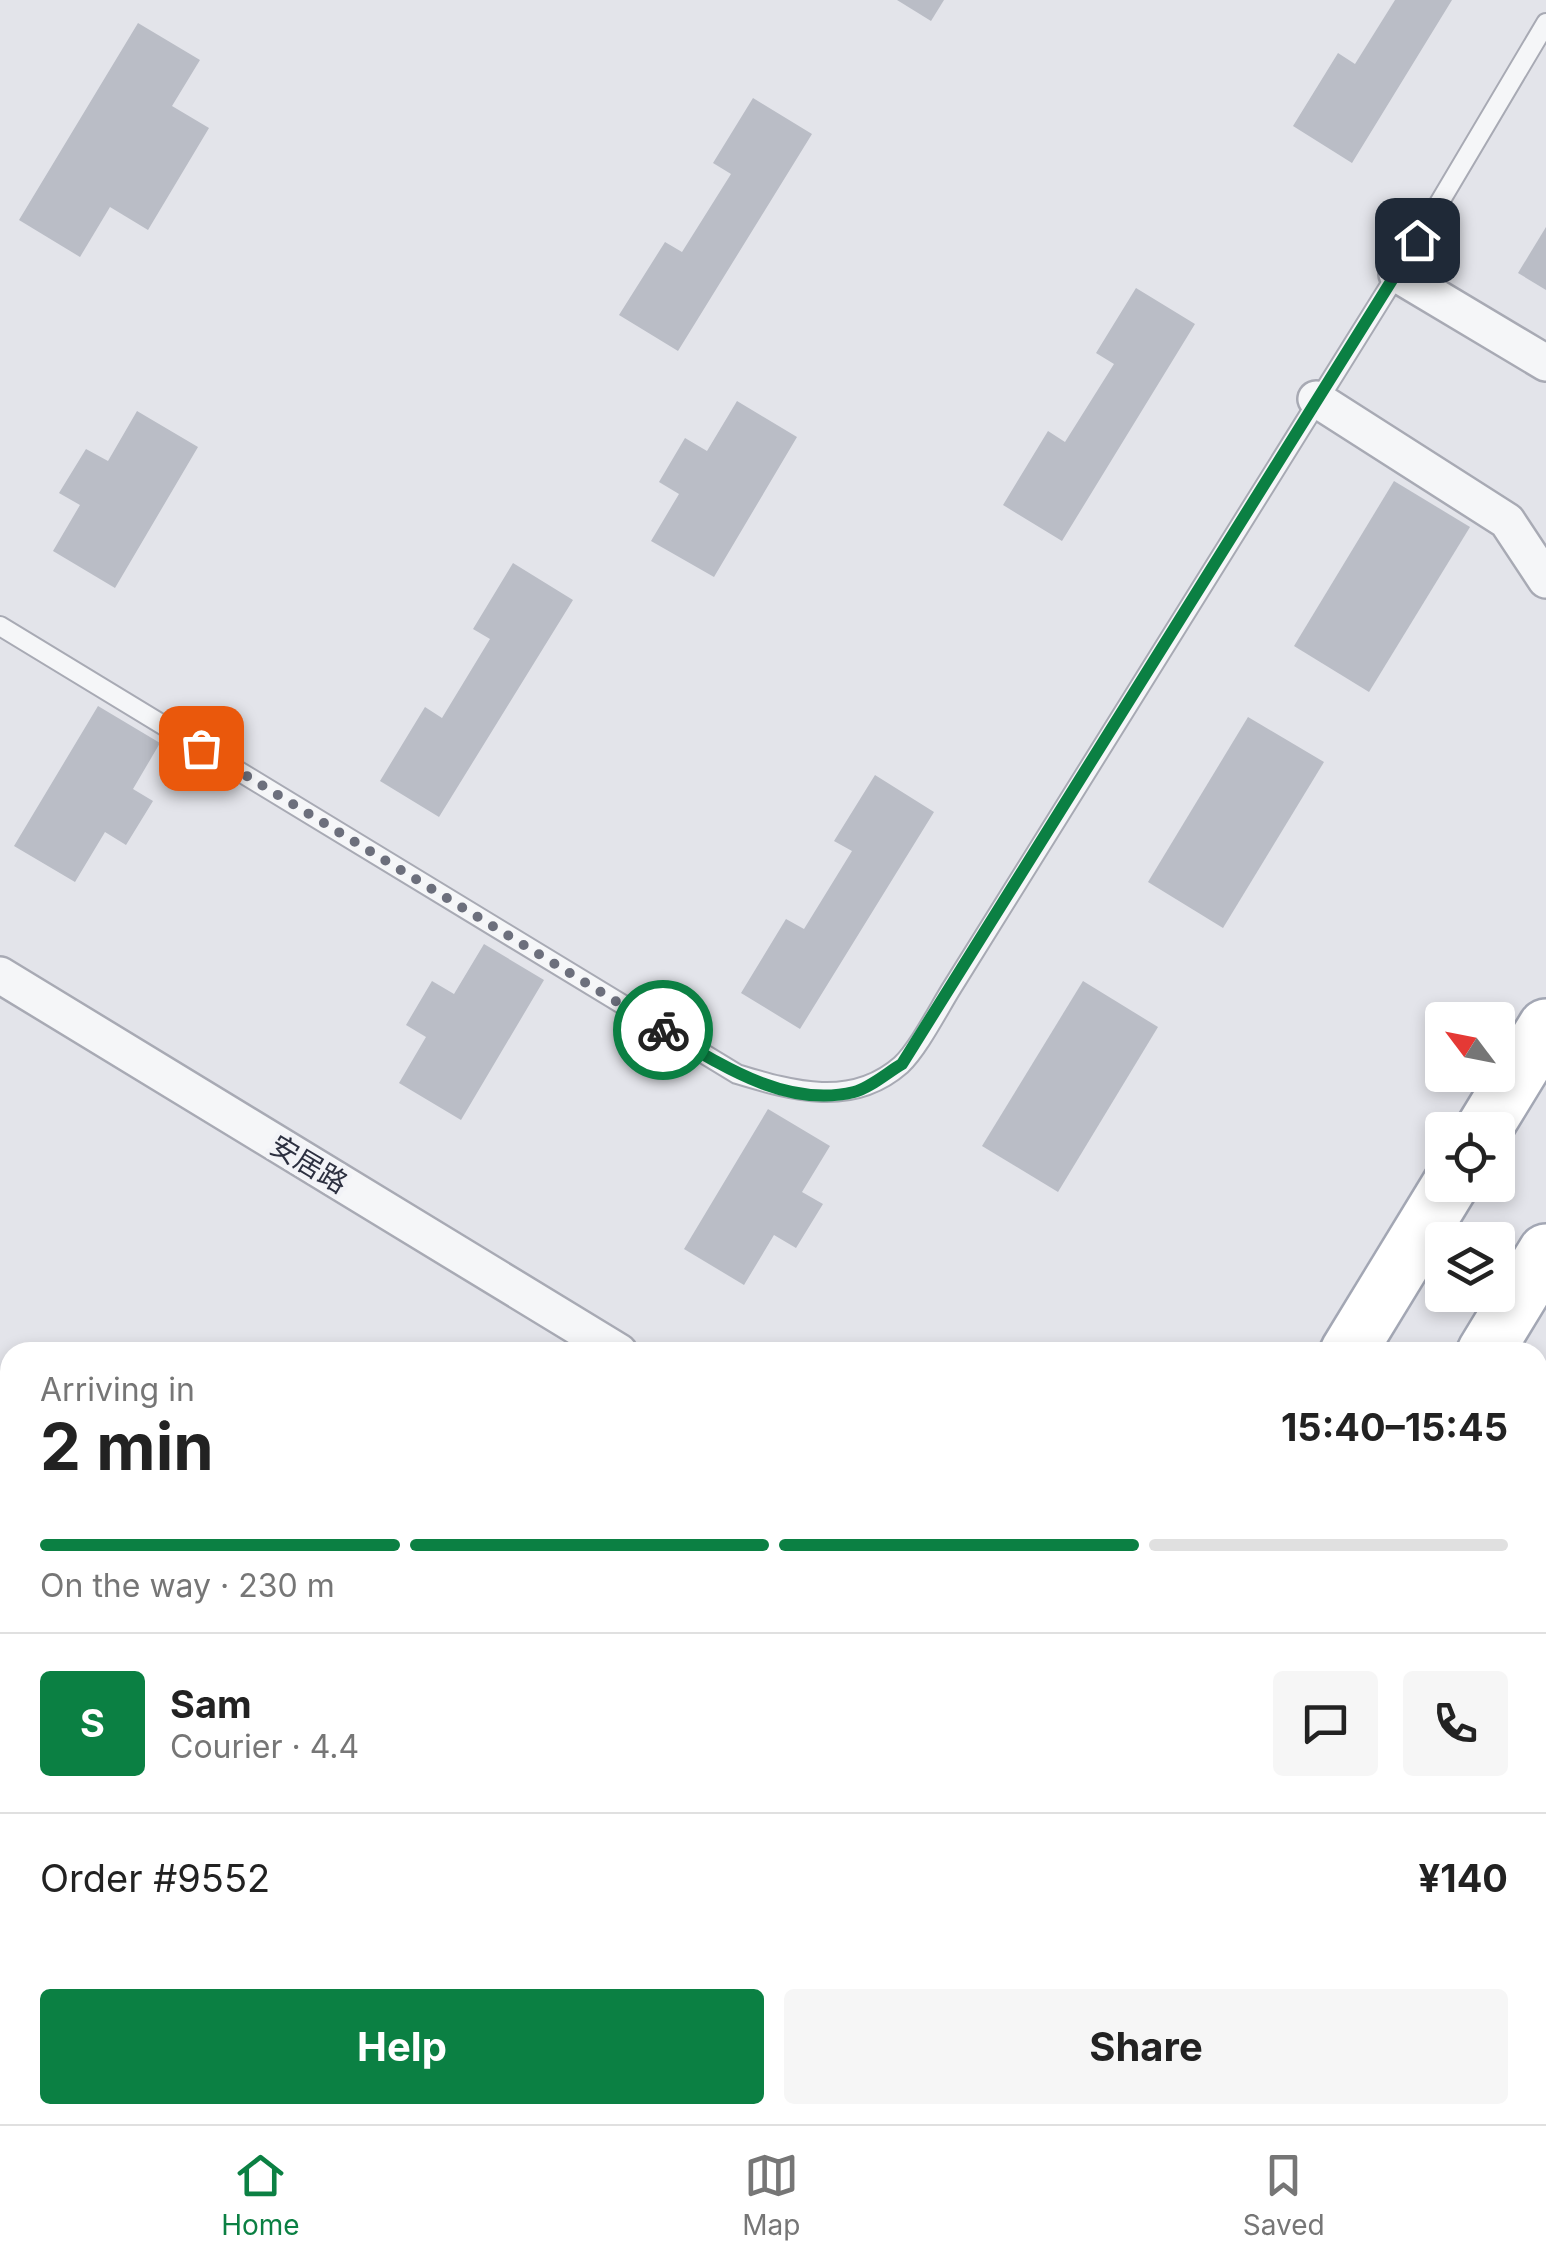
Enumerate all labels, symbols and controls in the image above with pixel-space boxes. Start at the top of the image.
pin [1375,198,1460,283]
icon: home [1390,213,1445,268]
pin [159,706,244,791]
icon: bag [174,721,229,776]
courier [613,980,713,1080]
north arrow [1425,1002,1515,1092]
map controls [1425,1002,1515,1312]
icon: bike [636,1003,691,1058]
button: locate [1425,1112,1515,1202]
street label: 安居路 [264,1128,354,1200]
button: layers [1425,1222,1515,1312]
text: Arriving in [40,1370,195,1409]
text: 15:40–15:45 [1281,1404,1508,1450]
text: 2 min [40,1407,214,1486]
text: On the way · 230 m [40,1566,335,1605]
button: chat [1273,1671,1378,1776]
button: phone [1403,1671,1508,1776]
text: Sam [170,1681,252,1727]
text: S [80,1700,105,1746]
text: Courier · 4.4 [170,1727,359,1766]
text: Order #9552 [40,1855,270,1901]
text: ¥140 [1419,1855,1508,1901]
button: Help [40,1989,764,2104]
button: Share [784,1989,1508,2104]
tab: Home [221,2148,300,2242]
tab: Map [742,2148,800,2242]
tab: Saved [1243,2148,1325,2242]

